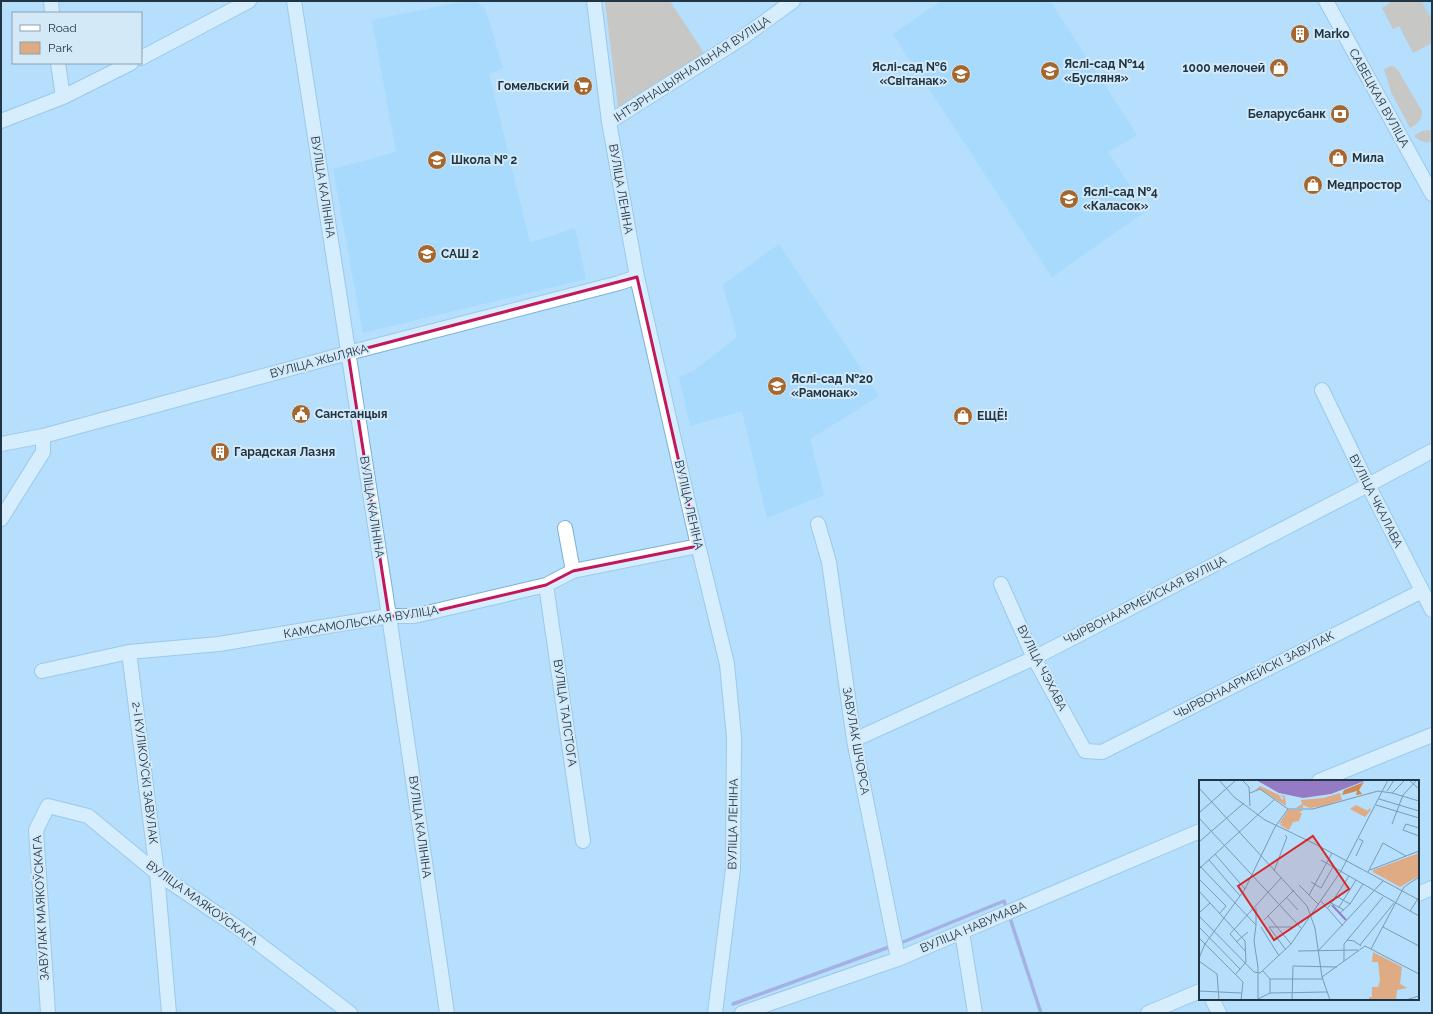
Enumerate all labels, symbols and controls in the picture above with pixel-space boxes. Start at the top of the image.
legend [12,12,142,64]
street label: ІНТЭРНАЦЫЯНАЛЬНАЯ ВУЛІЦА [611,13,773,125]
text: Road [48,21,77,35]
building icon: Marko [1289,23,1311,45]
place label: Marko [1314,27,1350,41]
text: Park [48,41,73,55]
street label: САВЕЦКАЯ ВУЛІЦА [1346,46,1412,150]
place label: Яслі-сад №14 «Бусляня» [1064,57,1145,85]
shop icon: 1000 мелочей [1268,57,1290,79]
place label: Яслі-сад №6 «Світанак» [872,60,947,88]
school or university icon: Яслі-сад №14 «Бусляня» [1039,60,1061,82]
place label: 1000 мелочей [1183,61,1265,75]
school or university icon: Яслі-сад №6 «Світанак» [950,63,972,85]
supermarket icon: Гомельский [572,75,594,97]
place label: Гомельский [498,79,569,93]
bank icon: Беларусбанк [1329,103,1351,125]
place label: Беларусбанк [1248,107,1326,121]
street label: ВУЛІЦА КАЛІНІНА [308,135,338,239]
street label: ВУЛІЦА ЛЕНІНА [606,143,636,235]
shop icon: Мила [1327,147,1349,169]
school or university icon: Школа № 2 [426,149,448,171]
place label: Мила [1352,151,1384,165]
place label: Школа № 2 [451,153,517,167]
shop icon: Медпростор [1302,174,1324,196]
place label: Медпростор [1327,178,1402,192]
place label: Яслі-сад №4 «Каласок» [1083,185,1158,213]
school or university icon: Яслі-сад №4 «Каласок» [1058,188,1080,210]
school or university icon: САШ 2 [416,243,438,265]
place label: САШ 2 [441,247,479,261]
street label: ВУЛІЦА ЖЫЛЯКА [268,341,370,381]
place label: Яслі-сад №20 «Рамонак» [791,372,873,400]
school or university icon: Яслі-сад №20 «Рамонак» [766,375,788,397]
public building icon: Санстанцыя [290,403,312,425]
shop icon: ЕЩЁ! [952,405,974,427]
place label: Санстанцыя [315,407,387,421]
place label: ЕЩЁ! [977,408,1008,423]
building icon: Гарадская Лазня [209,441,231,463]
place label: Гарадская Лазня [234,445,335,459]
street label: ВУЛІЦА ЧКАЛАВА [1346,452,1406,550]
street label: ВУЛІЦА КАЛІНІНА [357,455,387,559]
street label: ВУЛІЦА ЛЕНІНА [672,459,706,551]
street label: ЧЫРВОНААРМЕЙСКАЯ ВУЛІЦА [1061,553,1229,647]
street label: КАМСАМОЛЬСКАЯ ВУЛІЦА [283,603,439,641]
street label: ВУЛІЦА ЧЭХАВА [1014,623,1070,713]
street label: ЧЫРВОНААРМЕЙСКІ ЗАВУЛАК [1171,628,1337,722]
street label: ВУЛІЦА ТАЛСТОГА [551,658,579,768]
street label: ЗАВУЛАК ШЧОРСА [840,686,872,796]
street label: 2-І КУЛІКОЎСКІ ЗАВУЛАК [129,701,161,846]
street label: ВУЛІЦА КАЛІНІНА [406,775,434,879]
street label: ВУЛІЦА ЛЕНІНА [725,778,741,870]
inset map [1199,780,1419,1000]
street label: ЗАВУЛАК МАЯКОЎСКАГА [30,835,52,981]
street label: ВУЛІЦА МАЯКОЎСКАГА [143,858,261,948]
street label: ВУЛІЦА НАВУМАВА [918,898,1028,956]

